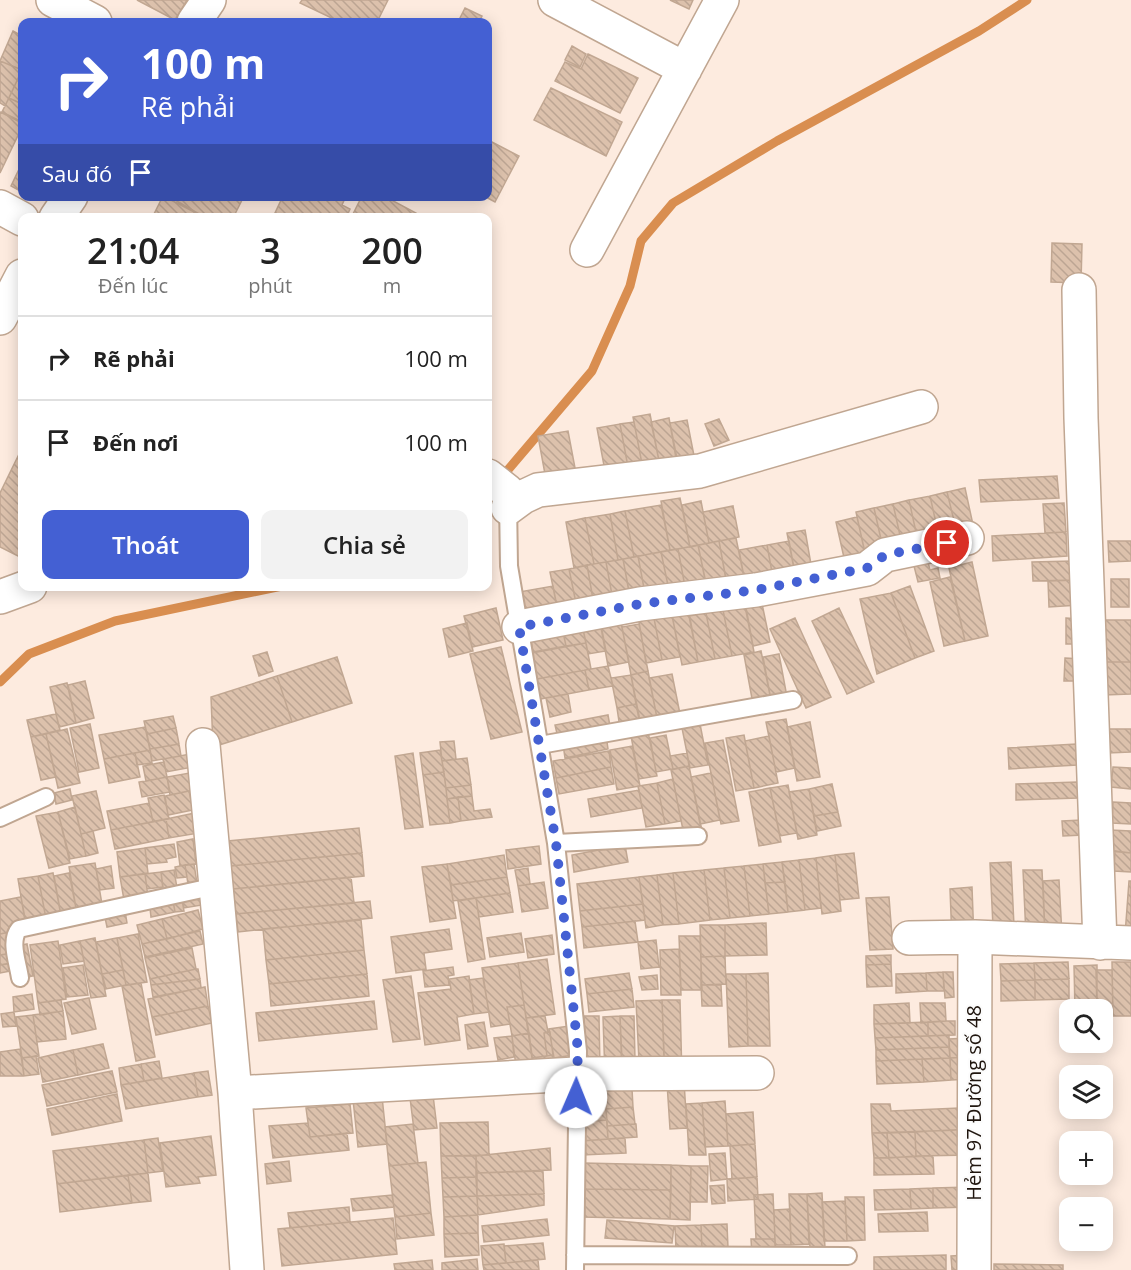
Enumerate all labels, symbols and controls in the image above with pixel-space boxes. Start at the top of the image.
text: 100 m [141,34,265,91]
icon: right [42,42,120,120]
text: Rẽ phải [141,88,235,125]
icon: arrive [124,156,157,189]
text: Sau đó [42,158,112,188]
text: 21:04 [87,226,179,275]
text: 3 [260,226,281,275]
text: 200 [361,226,423,275]
text: Đến lúc [98,272,168,299]
text: phút [248,272,292,299]
text: m [383,272,401,299]
icon: right [42,342,75,375]
text: Rẽ phải [93,343,175,373]
text: 100 m [404,343,468,373]
icon: arrive [42,426,75,459]
text: Đến nơi [93,427,179,457]
text: 100 m [404,427,468,457]
button: Thoát [42,510,249,579]
button: Chia sẻ [261,510,468,579]
pin [921,517,972,568]
icon: arrive [930,526,963,559]
map controls [1059,999,1113,1251]
button: search [1059,999,1113,1053]
street label: Hẻm 97 Đường số 48 [960,1005,987,1201]
position arrow [544,1065,608,1129]
button: layers [1059,1065,1113,1119]
button: + [1059,1131,1113,1185]
button: − [1059,1197,1113,1251]

